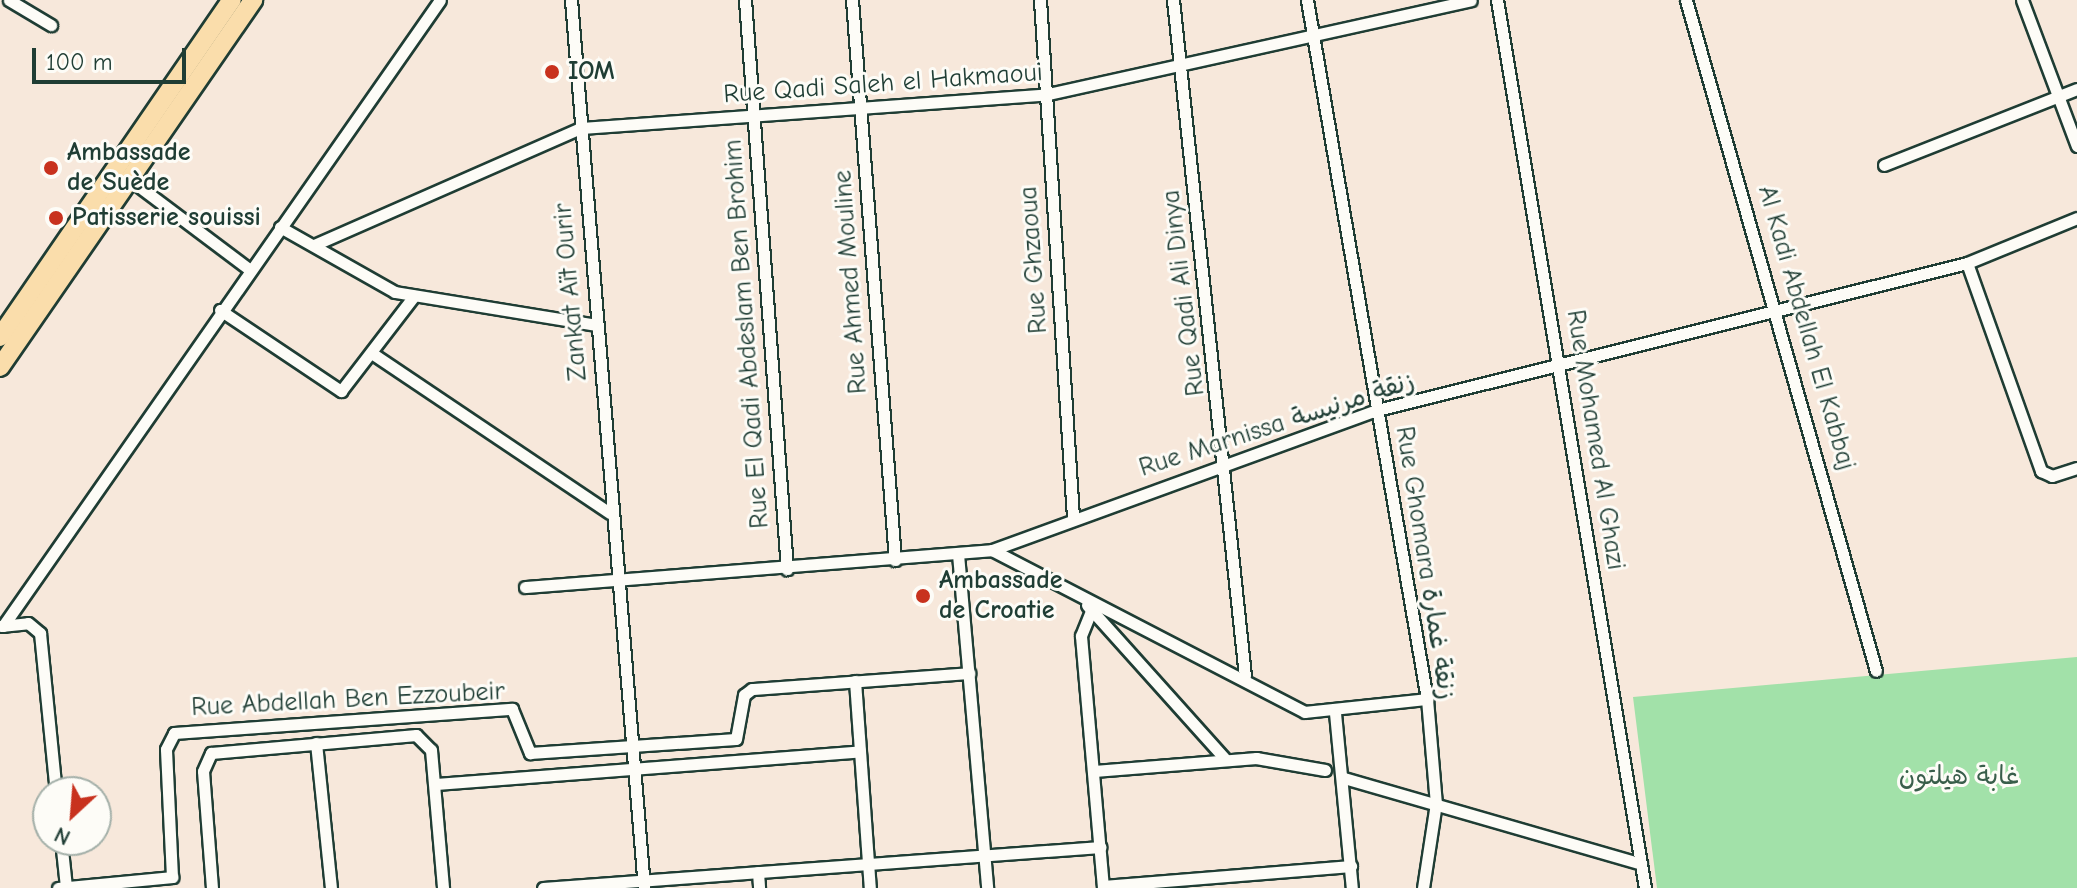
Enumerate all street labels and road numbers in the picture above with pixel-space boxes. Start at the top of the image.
street label: Rue Qadi Saleh el Hakmaoui [722,57,1044,111]
street label: Rue El Qadi Abdeslam Ben Brohim [718,138,776,530]
street label: Rue Ahmed Mouline [828,169,874,395]
street label: Al Kadi Abdellah El Kabbaj [1750,182,1862,474]
street label: Rue Ghzaoua [1013,185,1055,335]
street label: Rue Qadi Ali Dinya [1156,188,1212,398]
street label: Zankat Aït Ourir [548,202,594,382]
street label: Rue Mohamed Al Ghazi [1559,308,1631,572]
street label: Rue Marnissa زنقة مرنيسة [1135,366,1419,484]
street label: Rue Ghomara زنقة غمارة [1388,424,1462,702]
street label: Rue Abdellah Ben Ezzoubeir [191,676,505,724]

